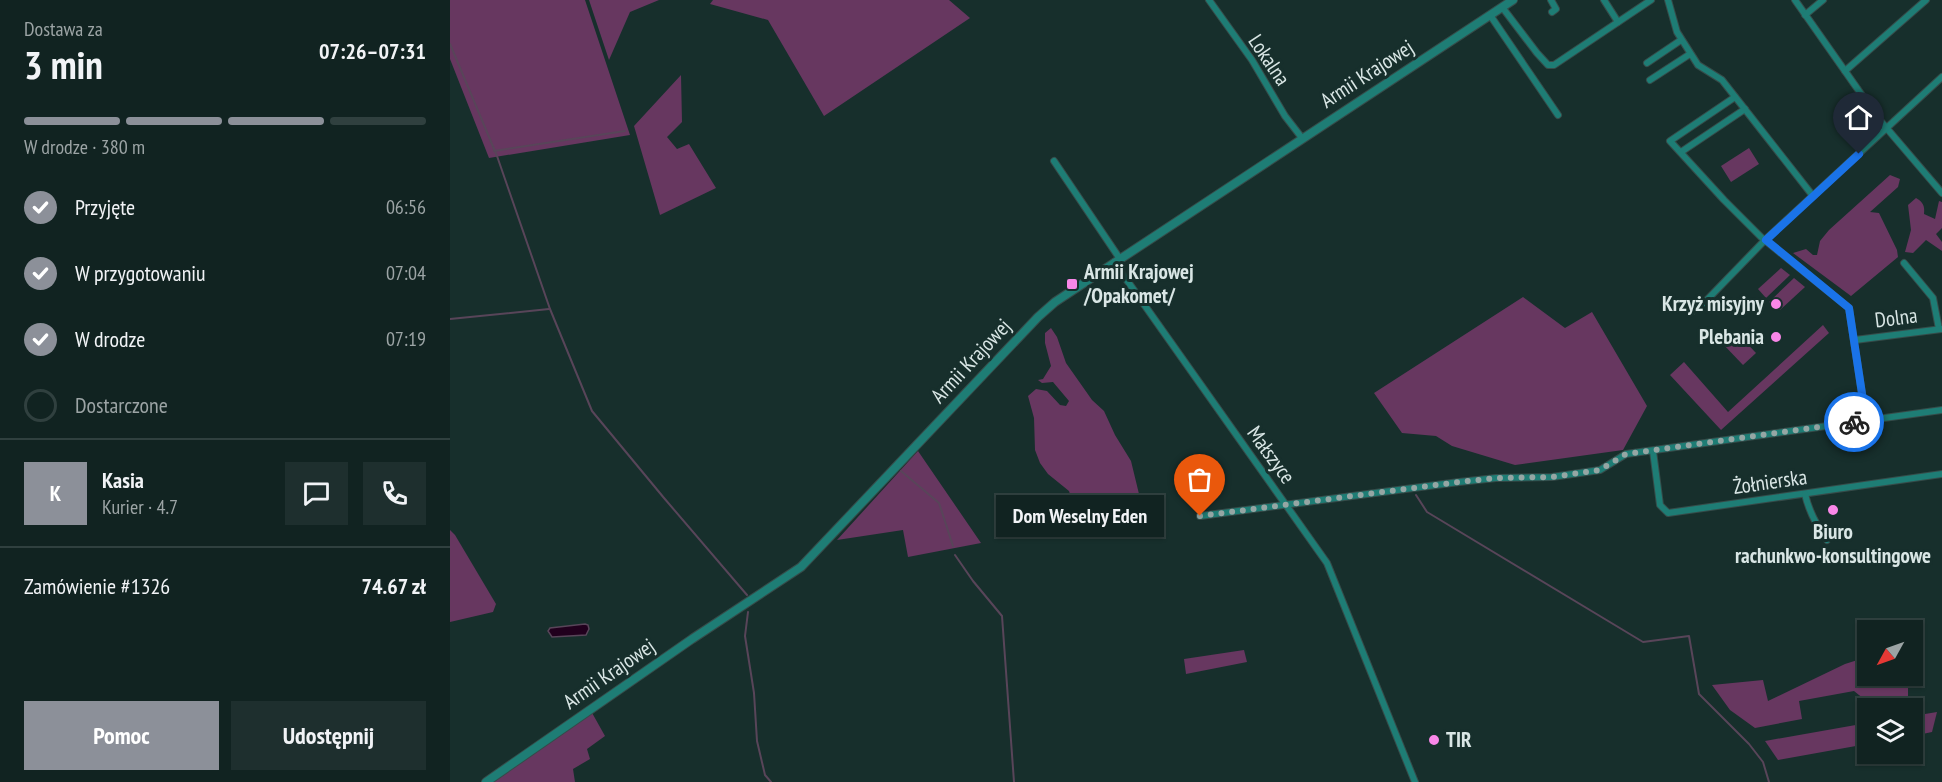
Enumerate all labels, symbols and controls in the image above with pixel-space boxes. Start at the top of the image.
text: Dostawa za [24,16,103,42]
street label: Lokalna [1243,29,1296,90]
street label: Armii Krajowej [1315,33,1418,114]
text: 07:26–07:31 [319,37,426,65]
text: 3 min [24,39,103,90]
pin [1833,92,1884,154]
icon: home [1842,101,1875,134]
text: W drodze · 380 m [24,134,145,160]
icon: check [24,191,57,224]
text: Przyjęte [75,193,135,221]
text: 06:56 [386,194,426,220]
icon: check [24,257,57,290]
place label: Armii Krajowej /Opakomet/ [1083,258,1194,309]
text: W przygotowaniu [75,259,206,287]
text: 07:04 [386,260,426,286]
marker: Armii Krajowej /Opakomet/ [1065,277,1079,291]
place label: Krzyż misyjny [1662,290,1765,317]
marker: Krzyż misyjny [1769,297,1783,311]
street label: Dolna [1873,302,1919,333]
street label: Armii Krajowej [925,313,1017,409]
icon: check [24,323,57,356]
place label: Plebania [1699,323,1764,350]
text: W drodze [75,325,145,353]
text: 07:19 [386,326,426,352]
marker: Plebania [1769,330,1783,344]
text: Dostarczone [75,391,168,419]
courier [1824,392,1884,452]
icon: bike [1838,406,1871,439]
street label: Małszyce [1241,421,1301,489]
pin [1174,454,1225,516]
button: chat [285,462,348,525]
button: phone [363,462,426,525]
icon: bag [1183,463,1216,496]
street label: Żołnierska [1731,463,1809,500]
text: Kasia [102,466,144,494]
text: K [50,479,61,507]
text: Kurier · 4.7 [102,494,178,520]
callout: Dom Weselny Eden [996,495,1164,537]
text: Dom Weselny Eden [1013,503,1147,529]
marker: Biuro rachunkwo-konsultingowe [1826,503,1840,517]
place label: Biuro rachunkwo-konsultingowe [1735,518,1931,569]
text: Zamówienie #1326 [24,572,170,600]
text: 74.67 zł [361,572,426,600]
north arrow [1857,620,1923,686]
map controls [1857,620,1923,764]
street label: Armii Krajowej [558,632,660,715]
button: layers [1857,698,1923,764]
button: Pomoc [24,701,219,770]
button: Udostępnij [231,701,426,770]
place label: TIR [1446,726,1472,753]
marker: TIR [1427,733,1441,747]

